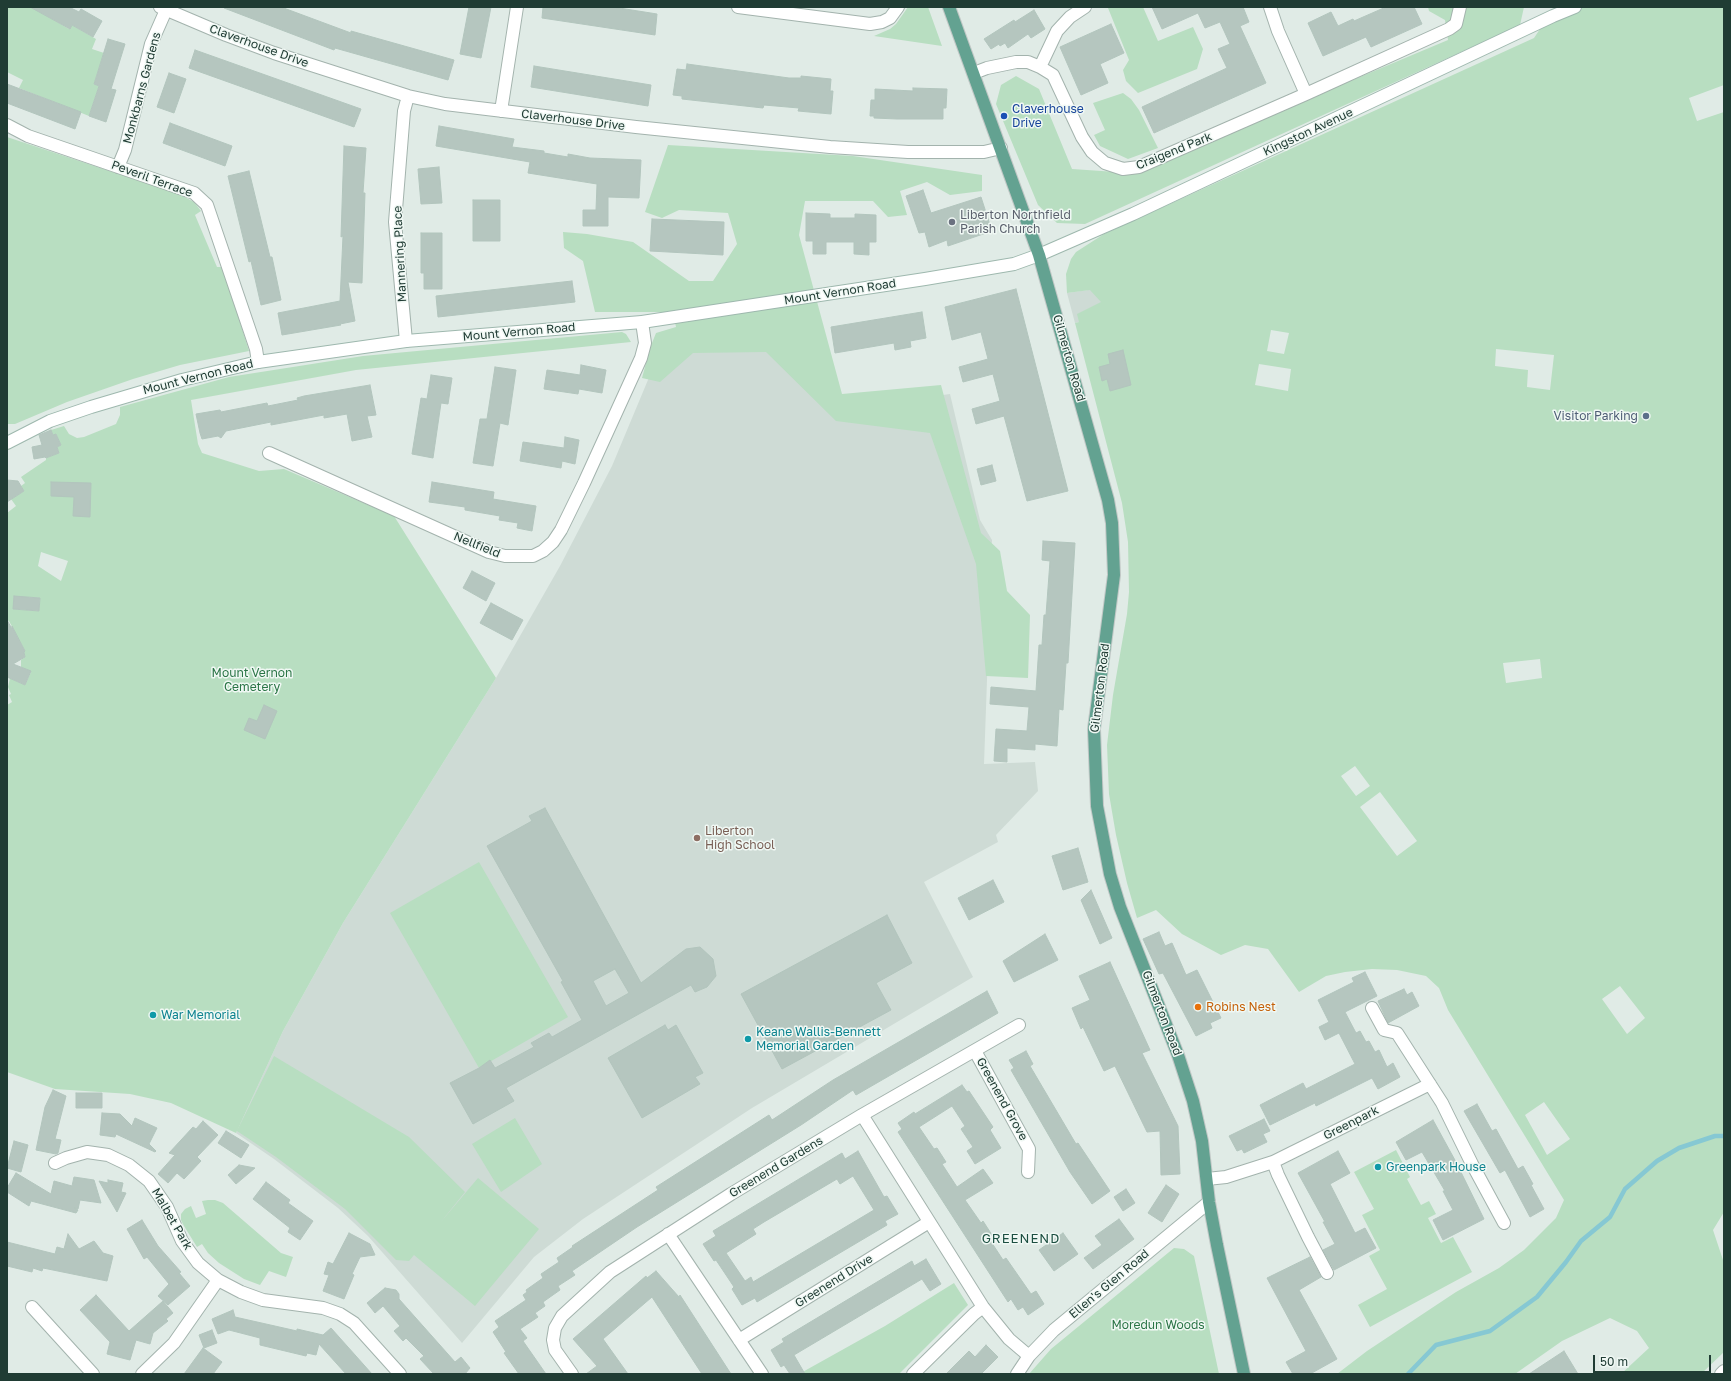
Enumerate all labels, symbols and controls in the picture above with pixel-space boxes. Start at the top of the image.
street label: Claverhouse Drive [207,21,311,71]
street label: Monkbarns Gardens [120,31,164,145]
place label: Claverhouse Drive [1012,102,1084,130]
street label: Kingston Avenue [1261,105,1355,159]
street label: Claverhouse Drive [520,106,626,134]
marker: Claverhouse Drive [999,111,1009,121]
street label: Craigend Park [1134,129,1214,173]
street label: Peveril Terrace [109,158,195,200]
street label: Mannering Place [390,205,410,303]
place label: Liberton Northfield Parish Church [960,208,1071,236]
marker: Liberton Northfield Parish Church [947,217,957,227]
street label: Mount Vernon Road [783,276,897,308]
street label: Gilmerton Road [1050,313,1088,403]
street label: Mount Vernon Road [462,320,576,344]
street label: Mount Vernon Road [141,356,255,398]
place label: Visitor Parking [1554,409,1638,423]
marker: Visitor Parking [1641,411,1651,421]
street label: Nellfield [452,529,502,561]
street label: Gilmerton Road [1087,643,1113,733]
park label: Mount Vernon Cemetery [212,666,292,694]
place label: Liberton High School [705,824,775,852]
marker: Liberton High School [692,833,702,843]
street label: Gilmerton Road [1139,969,1185,1057]
place label: Robins Nest [1206,1000,1276,1014]
marker: Robins Nest [1193,1002,1203,1012]
place label: War Memorial [161,1008,240,1022]
marker: War Memorial [148,1010,158,1020]
place label: Keane Wallis-Bennett Memorial Garden [756,1025,881,1053]
marker: Keane Wallis-Bennett Memorial Garden [743,1034,753,1044]
street label: Greenend Grove [973,1055,1031,1143]
street label: Greenpark [1321,1103,1381,1143]
street label: Greenend Gardens [726,1133,826,1201]
place label: Greenpark House [1386,1160,1486,1174]
marker: Greenpark House [1373,1162,1383,1172]
street label: Malbet Park [148,1185,196,1253]
district label: GREENEND [982,1231,1060,1247]
street label: Ellen's Glen Road [1066,1246,1152,1322]
street label: Greenend Drive [793,1251,875,1311]
park label: Moredun Woods [1111,1318,1205,1332]
scale bar [1595,1347,1713,1373]
text: 50 m [1600,1354,1628,1369]

